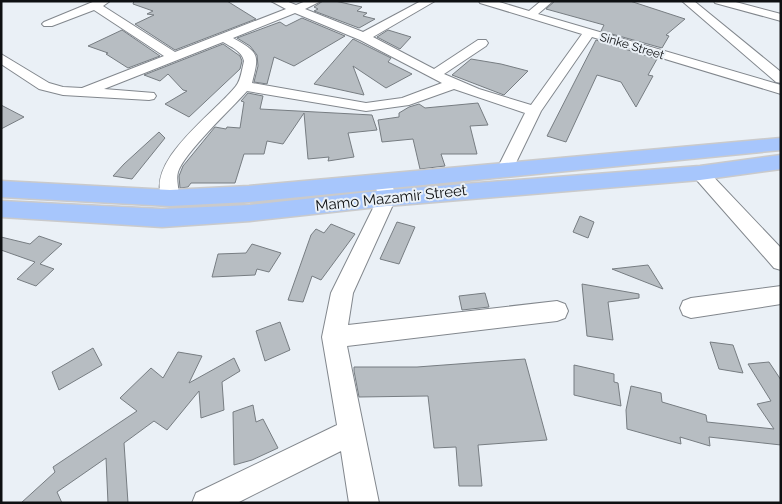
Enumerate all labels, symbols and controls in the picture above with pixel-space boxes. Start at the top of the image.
street label: Sinke Street [598,30,666,62]
street label: Mamo Mazamir Street [314,181,468,215]

